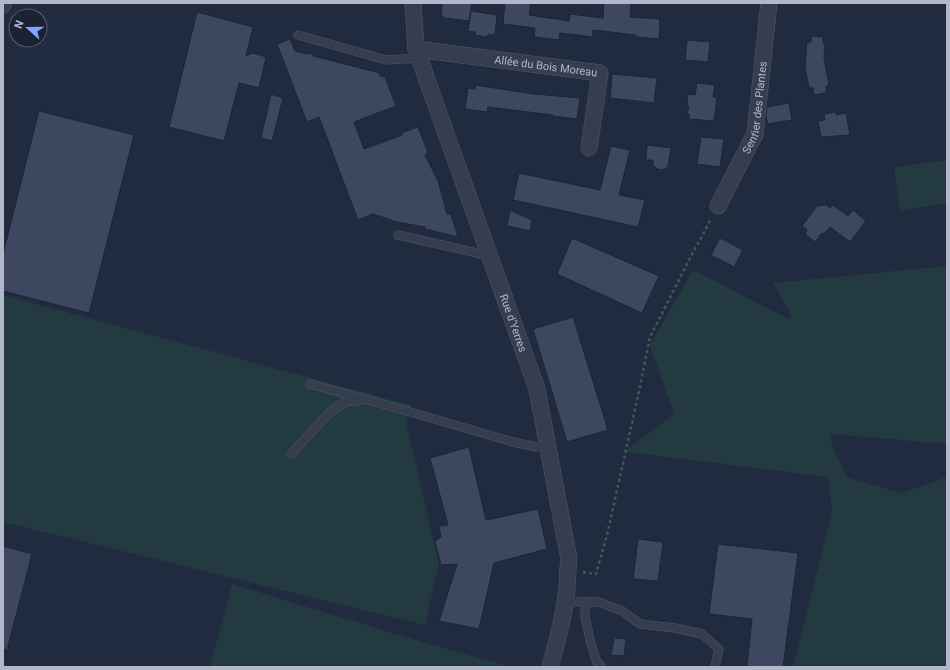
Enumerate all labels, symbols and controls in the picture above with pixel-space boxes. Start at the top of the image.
north arrow [8,8,48,48]
text: N [12,18,27,31]
street label: Allée du Bois Moreau [494,53,598,80]
street label: Sentier des Plantes [740,60,770,156]
street label: Rue d'Yerres [497,293,529,354]

